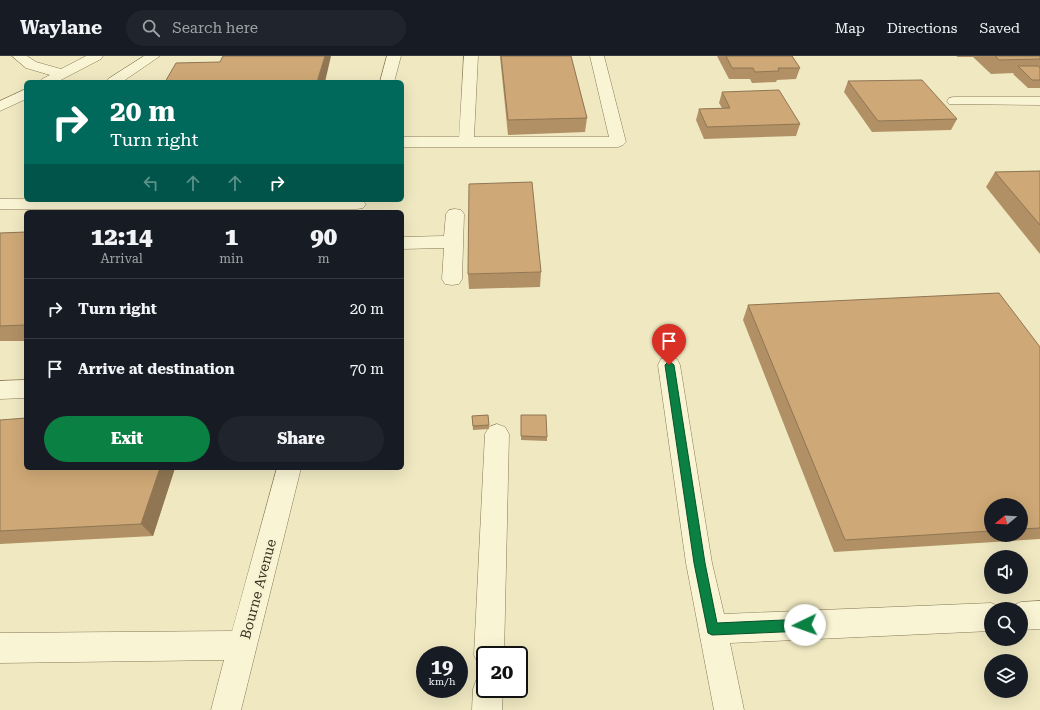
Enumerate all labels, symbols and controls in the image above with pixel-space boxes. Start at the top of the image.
search box [126,10,406,46]
text: Waylane [20,16,102,39]
icon: search [140,17,162,39]
text: Search here [172,19,258,37]
text: Map [835,20,865,36]
text: Directions [887,20,957,36]
text: Saved [979,20,1020,36]
text: 20 m [110,95,175,128]
icon: right [44,96,96,148]
text: Turn right [110,129,198,150]
icon: left [140,172,162,194]
icon: ahead [182,172,204,194]
icon: ahead [224,172,246,194]
icon: right [266,172,288,194]
text: 12:14 [91,223,152,251]
text: 1 [225,223,238,251]
text: 90 [310,223,337,251]
text: Arrival [100,251,143,266]
text: min [219,251,244,266]
text: m [318,251,330,266]
icon: right [44,298,66,320]
text: Turn right [78,300,157,318]
text: 20 m [350,300,384,318]
pin [652,324,686,365]
icon: arrive [658,330,680,352]
icon: arrive [44,358,66,380]
text: Arrive at destination [78,360,234,378]
text: 70 m [350,360,384,378]
button: Exit [44,416,210,462]
button: Share [218,416,384,462]
north arrow [984,498,1028,542]
map controls [984,498,1028,698]
street label: Bourne Avenue [237,537,279,641]
button: sound [984,550,1028,594]
button: search [984,602,1028,646]
position arrow [784,604,826,646]
speed limit sign: 20 [476,646,528,698]
button: layers [984,654,1028,698]
text: 19 [431,655,453,679]
text: km/h [429,676,455,687]

